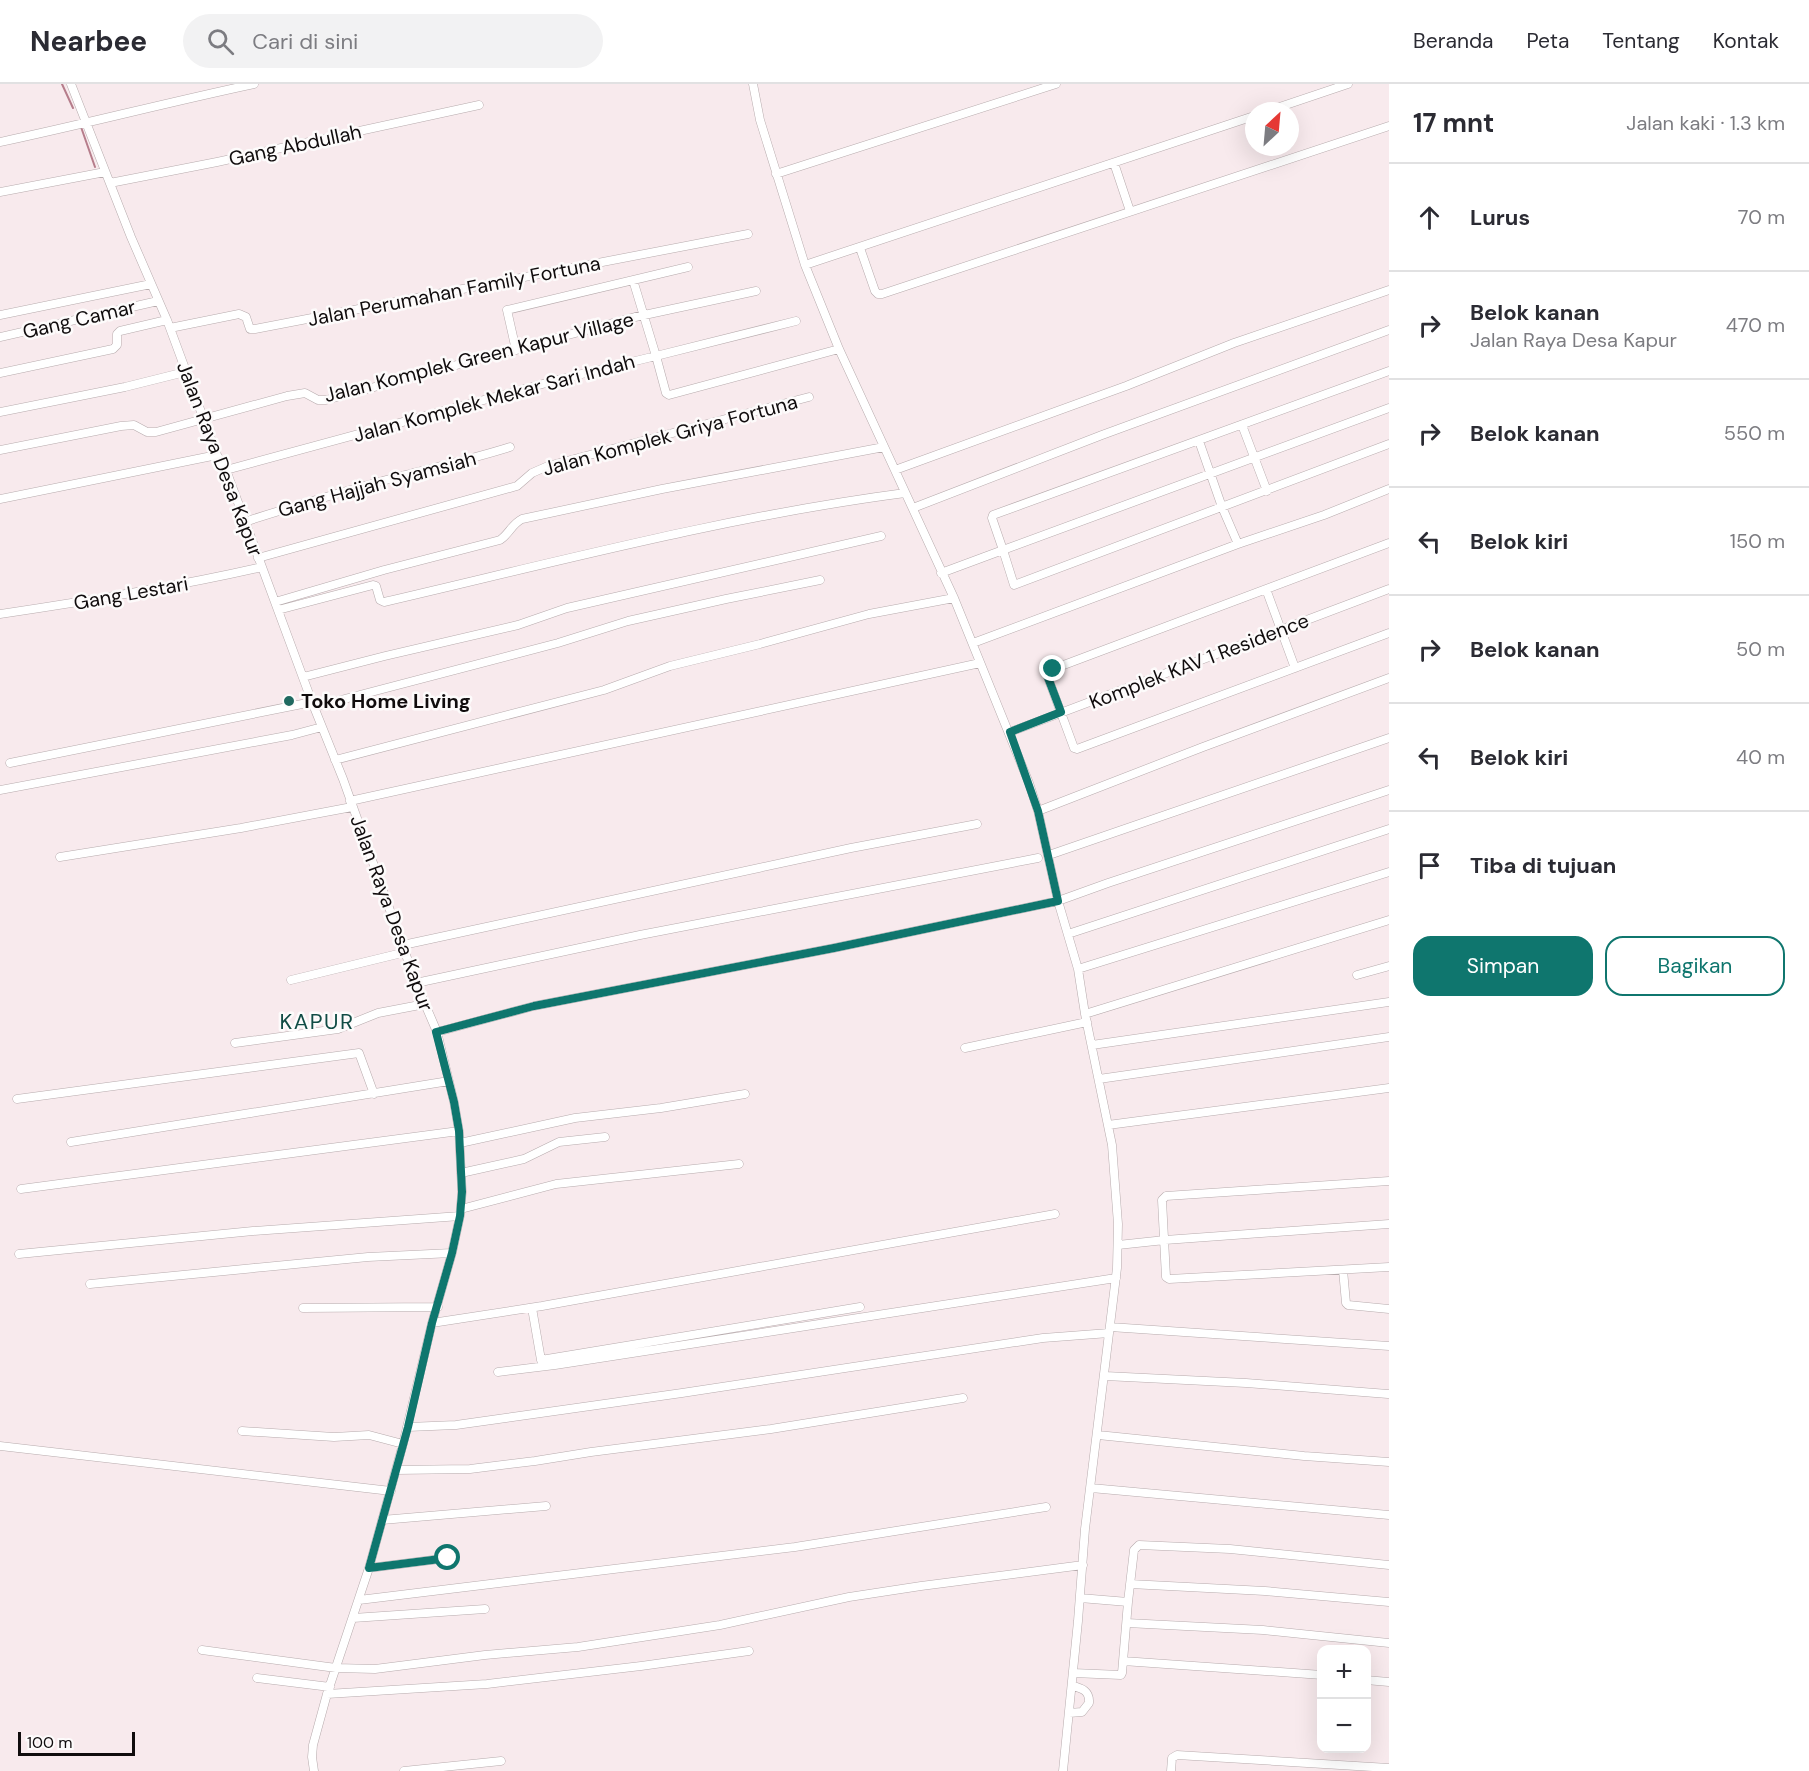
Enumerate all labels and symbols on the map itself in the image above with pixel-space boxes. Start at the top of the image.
north arrow [1245,102,1299,156]
street label: Gang Abdullah [226,118,364,172]
street label: Jalan Perumahan Family Fortuna [305,250,603,332]
street label: Gang Camar [20,293,138,345]
street label: Jalan Komplek Green Kapur Village [322,306,636,408]
street label: Jalan Komplek Mekar Sari Indah [350,348,638,448]
street label: Jalan Raya Desa Kapur [171,358,269,560]
street label: Jalan Komplek Griya Fortuna [540,388,800,482]
street label: Gang Hajjah Syamsiah [275,445,479,523]
street label: Gang Lestari [72,570,190,616]
street label: Komplek KAV 1 Residence [1085,607,1313,715]
route end [1039,655,1065,681]
place label: Toko Home Living [301,688,471,714]
marker: Toko Home Living [282,694,296,708]
street label: Jalan Raya Desa Kapur [344,811,440,1015]
district label: KAPUR [279,1007,355,1036]
route start [434,1544,460,1570]
scale bar [18,1729,135,1756]

